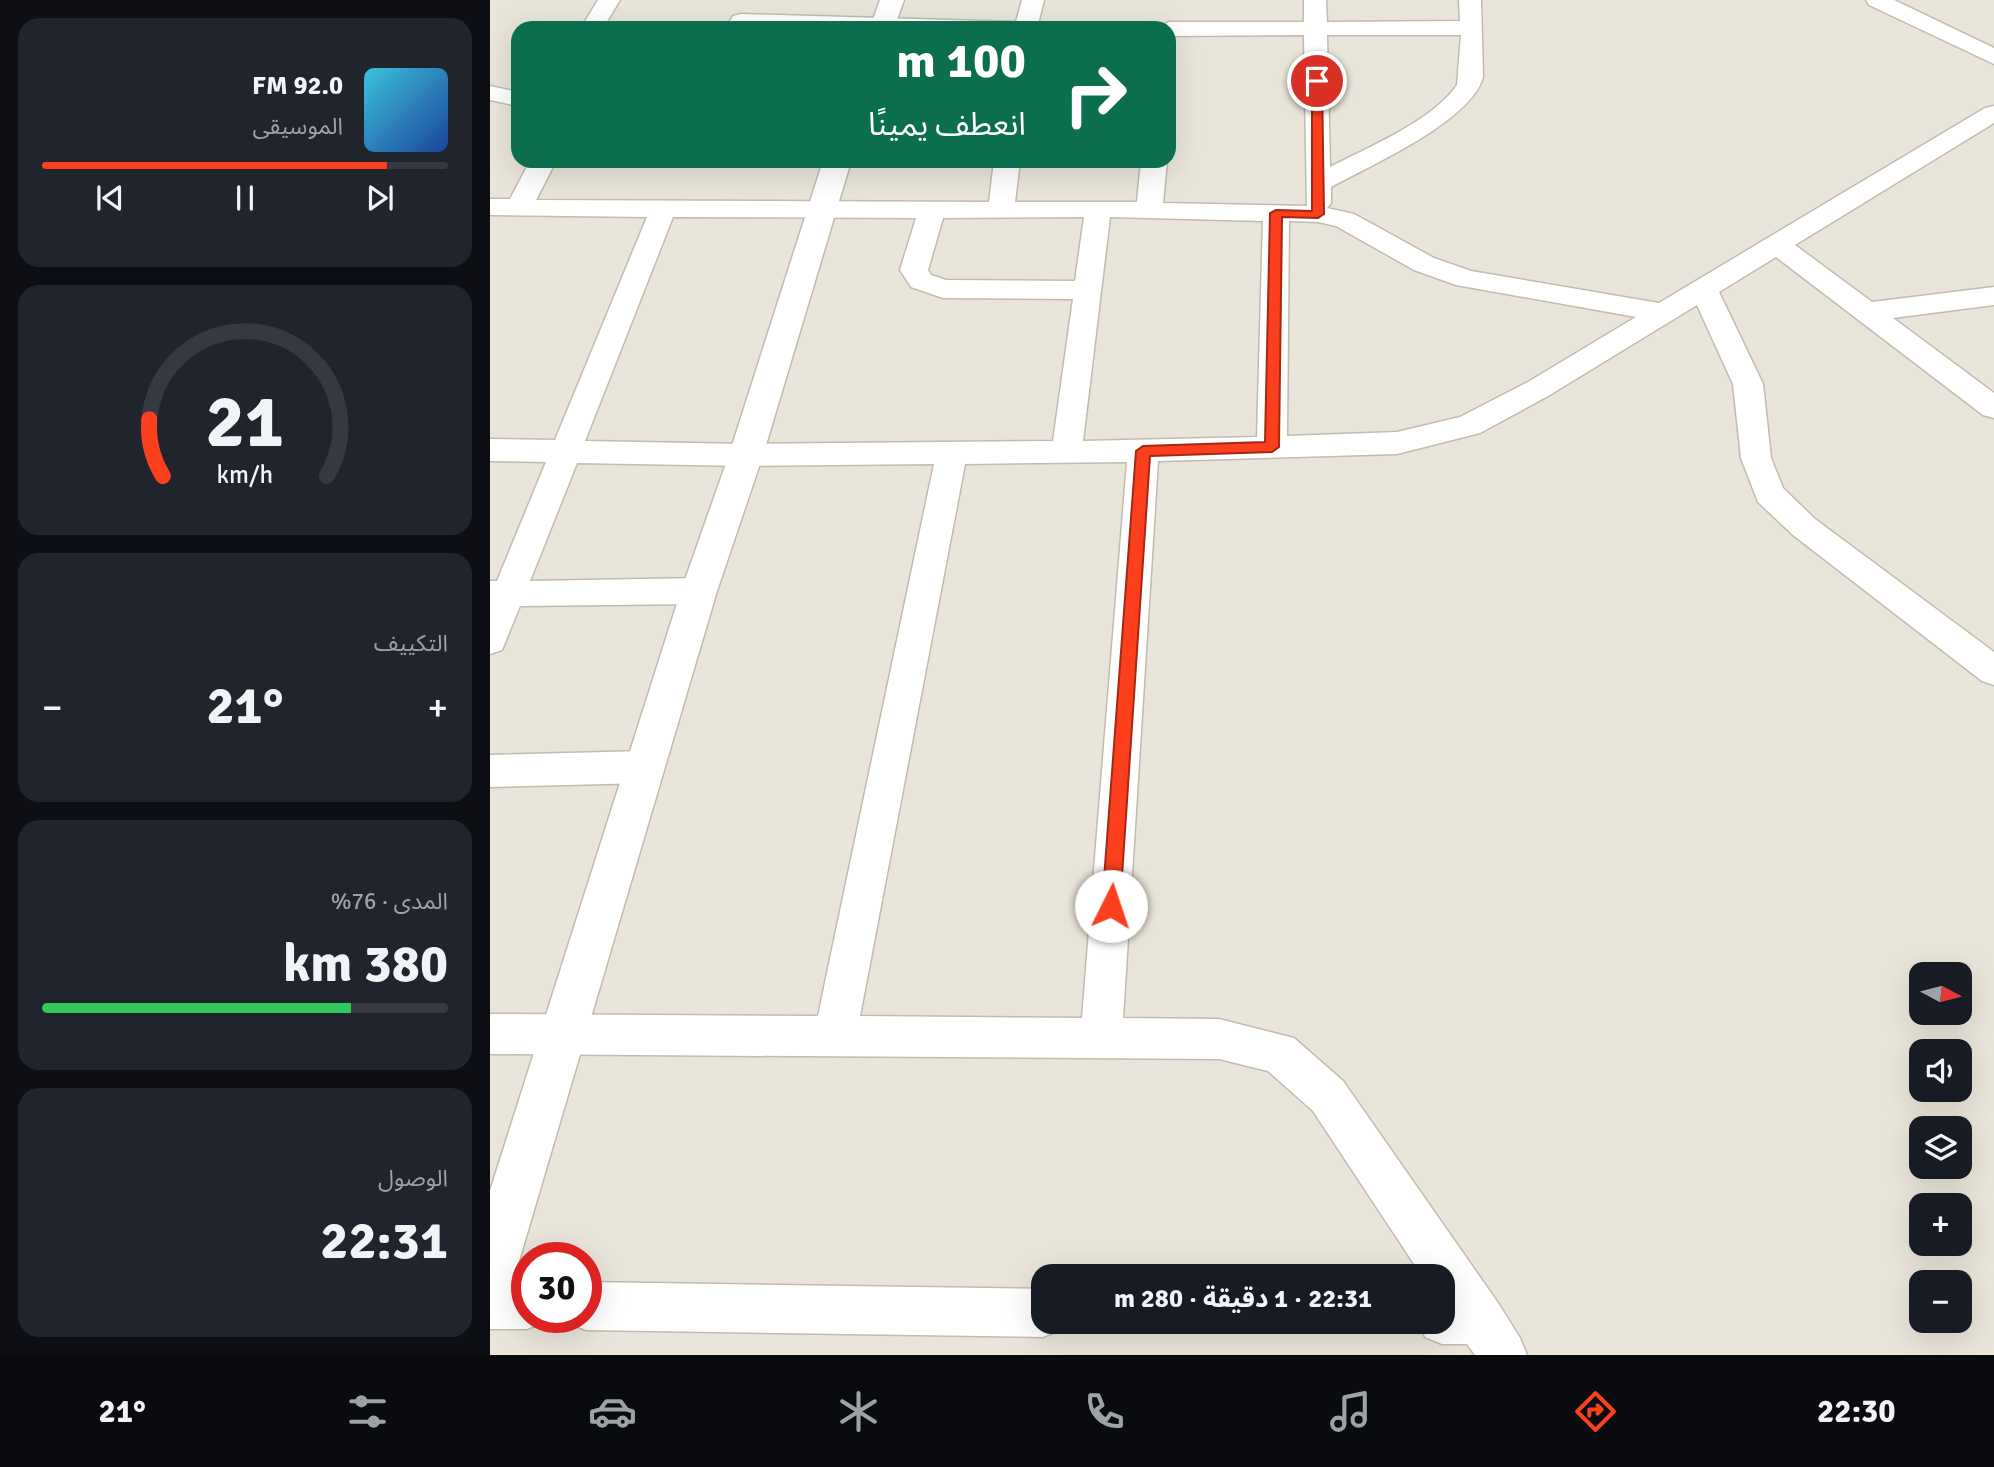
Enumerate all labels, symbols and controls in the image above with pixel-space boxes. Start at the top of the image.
text: 100 m [896,31,1026,91]
icon: right [1050,49,1141,140]
pin [1287,51,1347,111]
icon: arrive [1298,62,1336,100]
text: 92.0 FM [252,70,343,102]
text: انعطف يمينًا [868,105,1026,144]
text: الموسيقى [252,112,343,141]
icon: previous [91,179,129,217]
icon: pause [226,179,264,217]
icon: next [361,179,399,217]
text: 21 [206,379,284,468]
text: km/h [217,459,273,490]
text: التكييف [374,629,448,658]
text: 21° [207,674,283,738]
text: − [42,684,63,731]
text: + [427,684,448,731]
position arrow [1074,869,1148,943]
text: المدى · 76% [331,887,448,916]
text: 380 km [283,932,448,996]
north arrow [1909,962,1972,1026]
map controls [1909,962,1972,1333]
button: sound [1909,1039,1972,1102]
button: layers [1909,1116,1972,1179]
text: الوصول [378,1164,448,1193]
button: + [1909,1193,1972,1256]
text: 22:31 [320,1209,448,1273]
speed limit sign: 30 [511,1242,602,1333]
button: − [1909,1270,1972,1333]
text: 22:31 · 1 دقيقة · 280 m [1114,1283,1372,1315]
icon: filters [343,1387,392,1436]
icon: car [588,1387,637,1436]
icon: climate [834,1387,883,1436]
icon: phone [1080,1387,1129,1436]
icon: music [1326,1387,1375,1436]
icon: directions [1571,1387,1620,1436]
text: 21° [98,1392,146,1431]
text: 22:30 [1817,1392,1896,1431]

